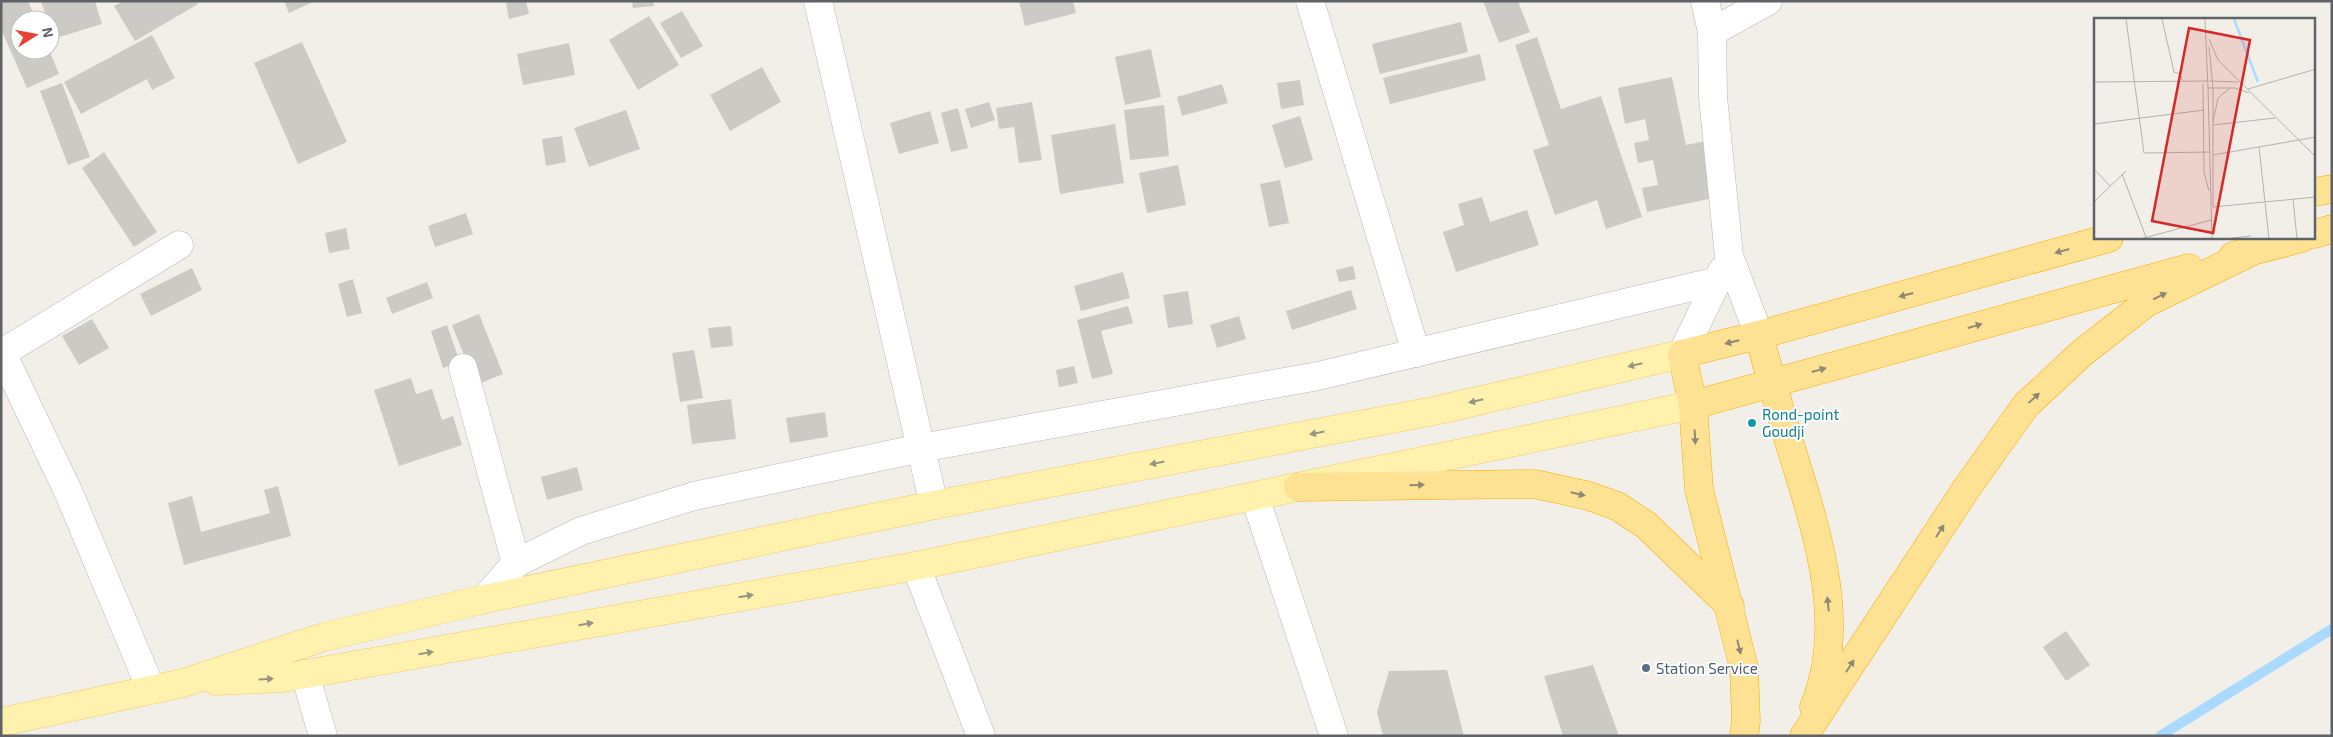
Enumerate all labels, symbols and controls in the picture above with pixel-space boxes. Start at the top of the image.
north arrow [10,10,60,60]
inset map [2094,18,2316,239]
text: N [39,26,58,39]
one-way arrow [2055,247,2070,255]
one-way arrow [1898,291,1913,299]
one-way arrow [2153,292,2167,300]
one-way arrow [1968,322,1983,330]
one-way arrow [1725,338,1740,346]
one-way arrow [1627,361,1642,369]
one-way arrow [1811,366,1826,374]
one-way arrow [2027,392,2039,404]
one-way arrow [1469,397,1484,405]
place label: Rond-point Goudji [1762,405,1839,441]
marker: Rond-point Goudji [1746,417,1758,429]
one-way arrow [1309,429,1324,437]
one-way arrow [1692,429,1700,445]
one-way arrow [1150,459,1165,467]
one-way arrow [1409,481,1425,489]
one-way arrow [1571,490,1586,498]
one-way arrow [1935,524,1945,537]
one-way arrow [739,591,755,599]
one-way arrow [1824,596,1832,612]
one-way arrow [579,620,595,628]
one-way arrow [1735,639,1743,654]
one-way arrow [419,648,435,656]
place label: Station Service [1656,659,1758,677]
one-way arrow [1845,659,1855,672]
marker: Station Service [1640,662,1652,674]
one-way arrow [258,674,274,682]

